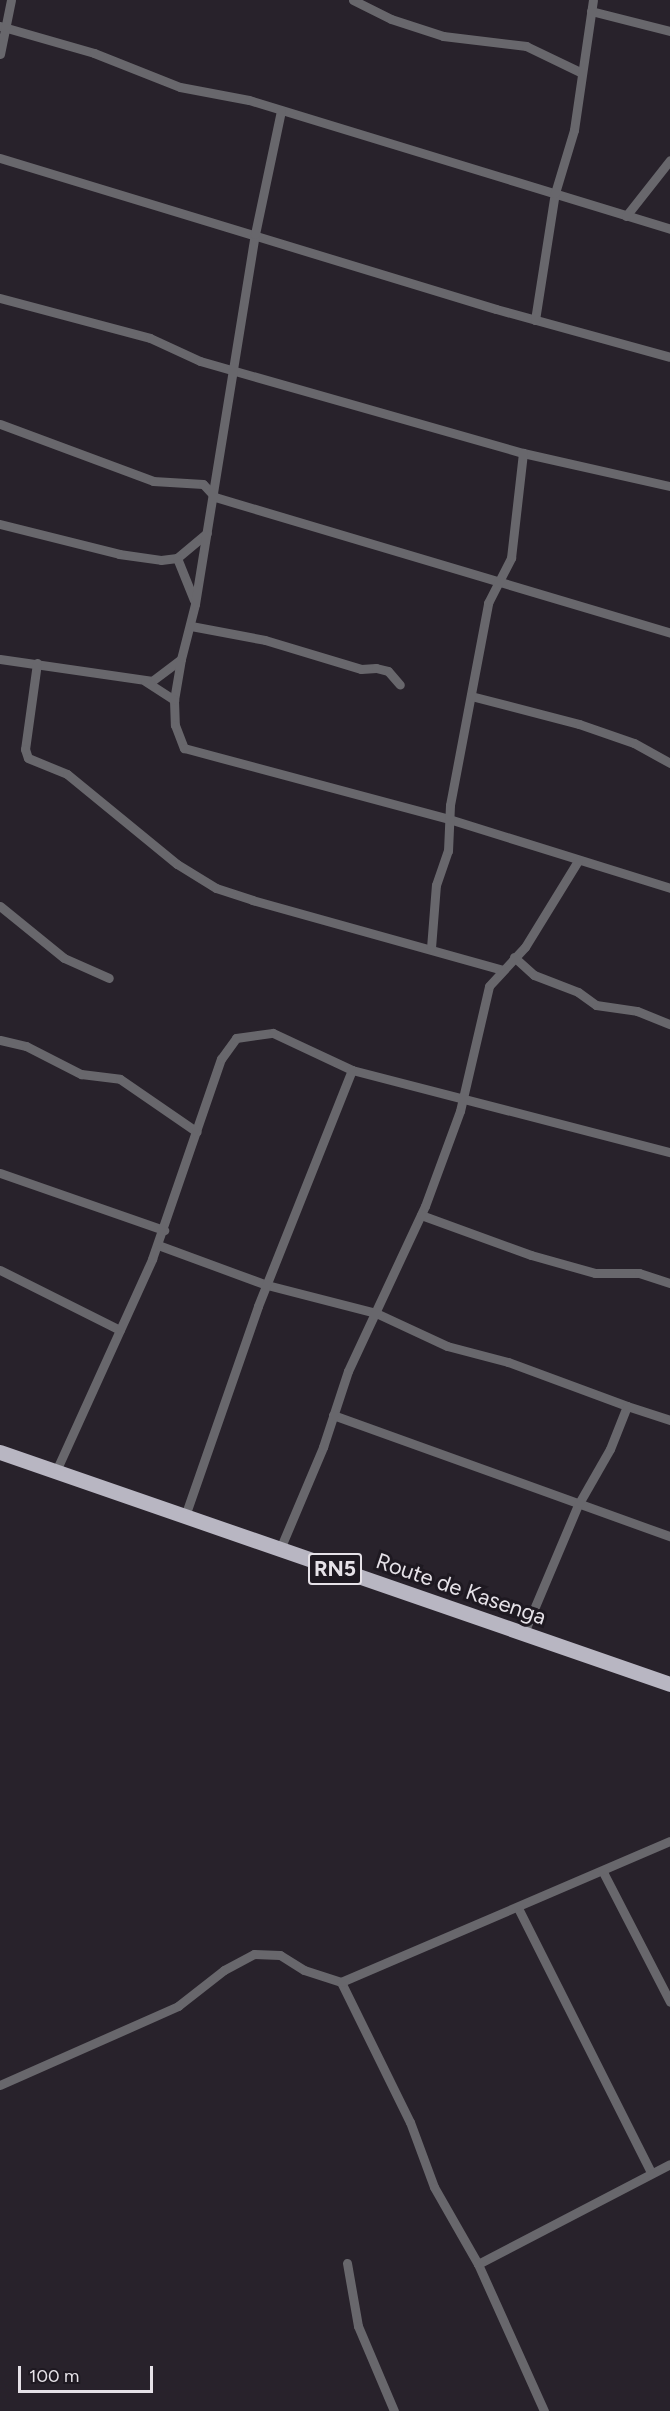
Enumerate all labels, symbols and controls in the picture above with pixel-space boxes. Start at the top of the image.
street label: Route de Kasenga [373,1548,549,1630]
road number: RN5 [308,1551,362,1587]
scale bar [21,2354,156,2392]
text: 100 m [29,2365,79,2387]

